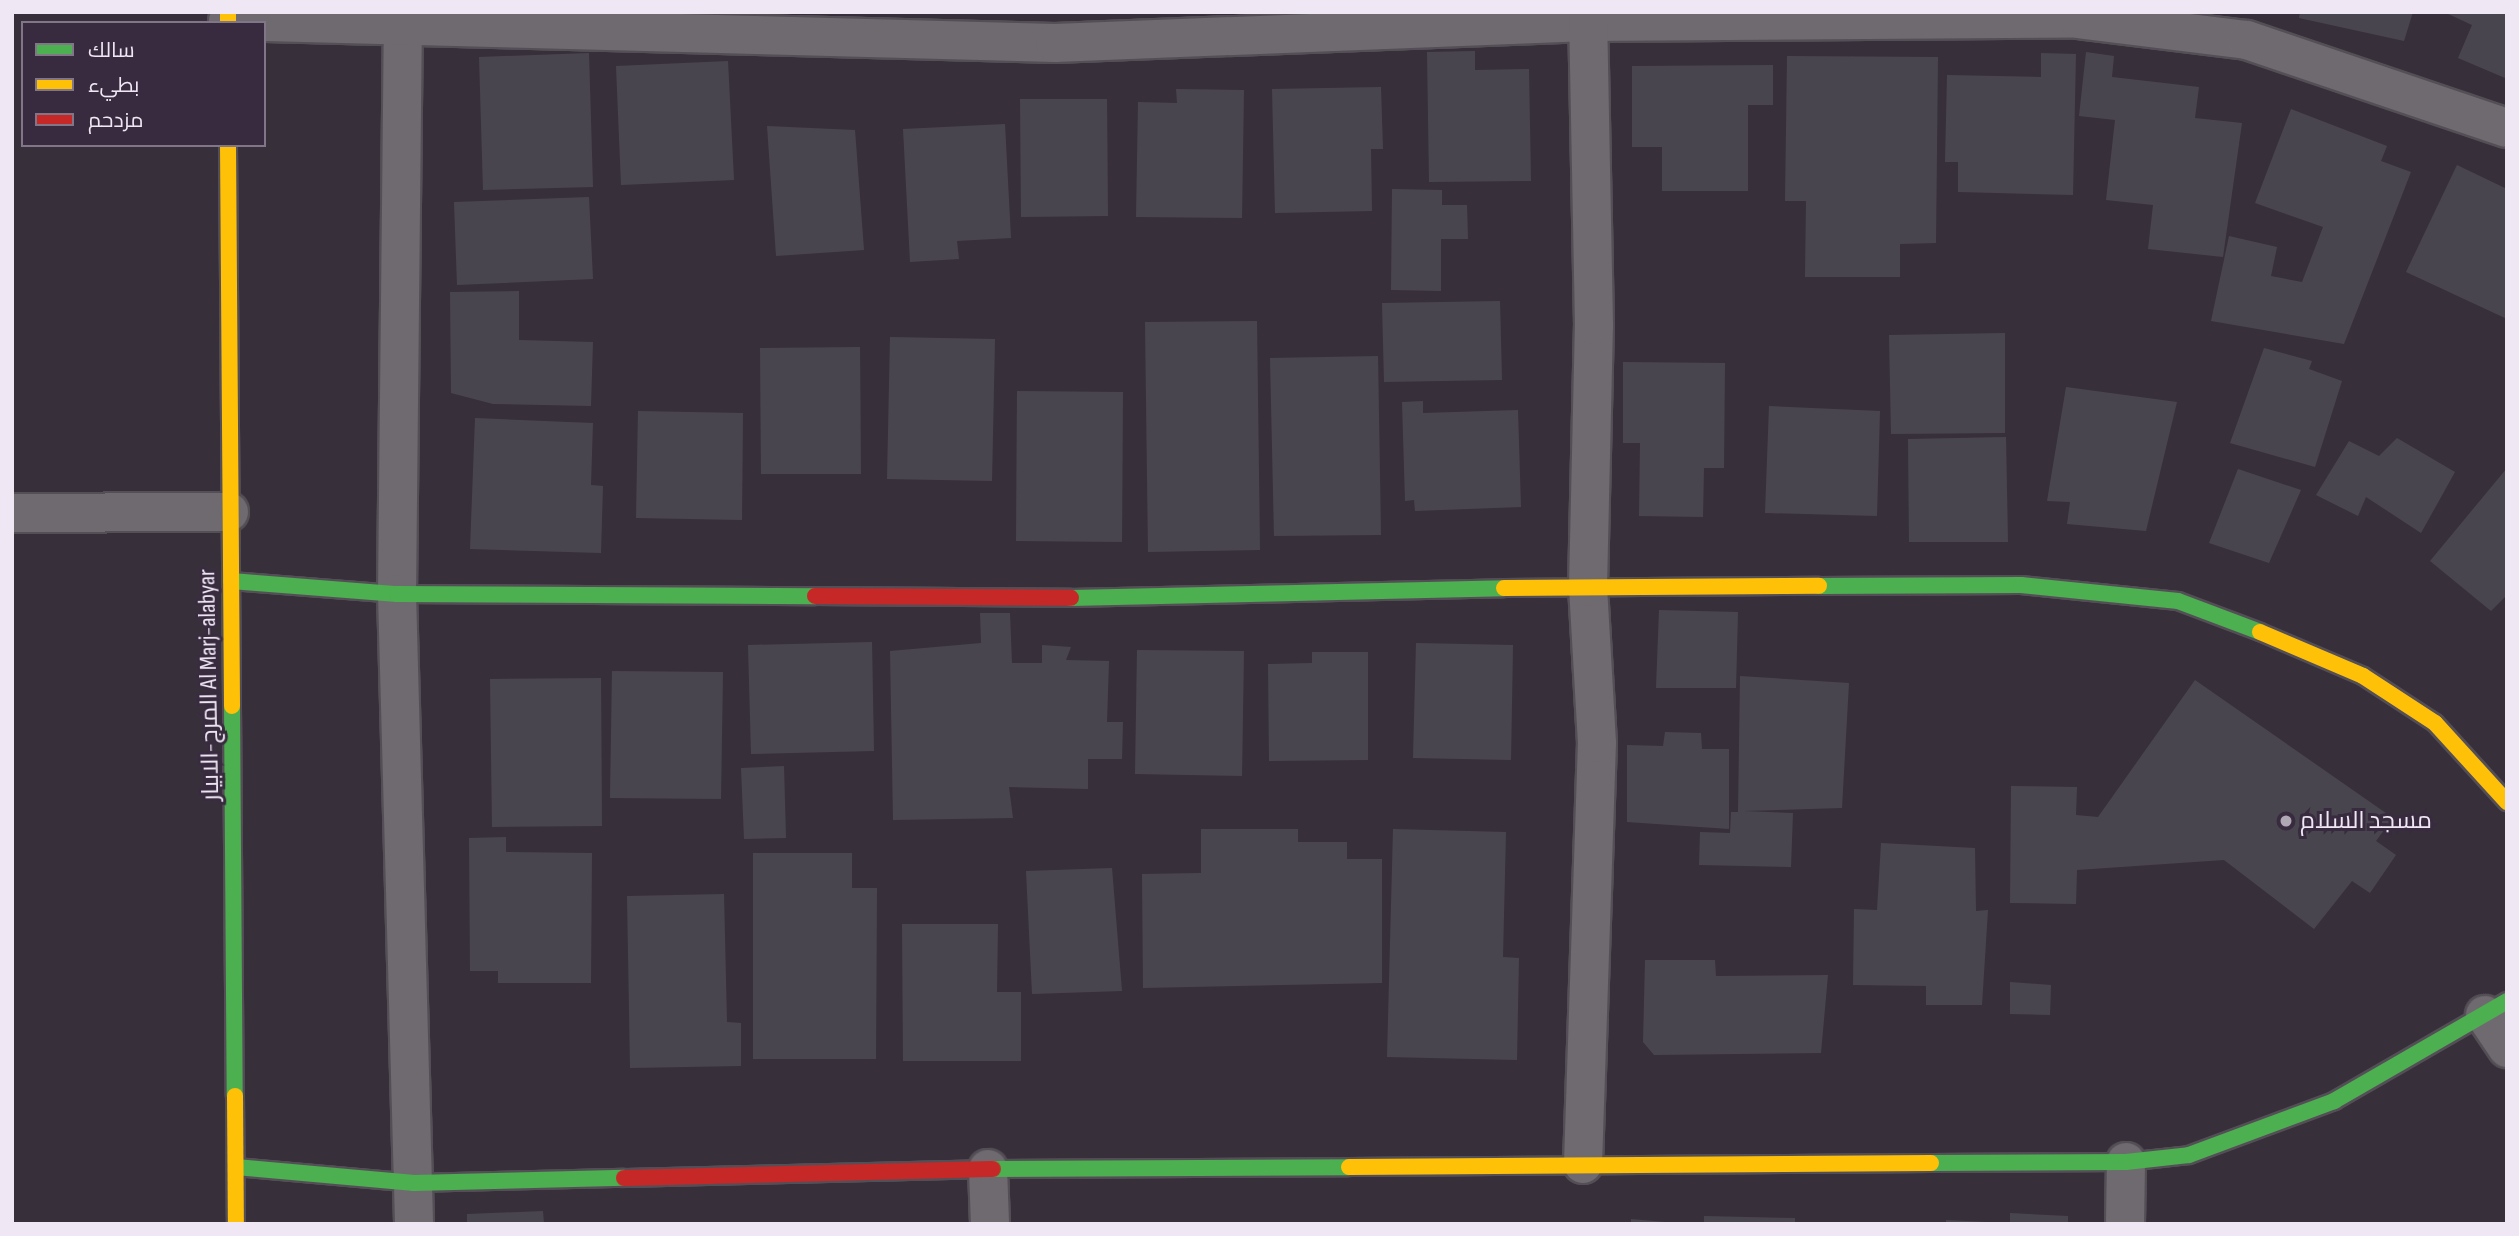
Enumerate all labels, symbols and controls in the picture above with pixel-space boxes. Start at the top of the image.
legend [21,21,266,147]
text: سالك [88,38,135,63]
text: بطيء [88,73,139,98]
text: مزدحم [88,108,143,133]
street label: المرج-الابيار Al Marj-alabyar [193,569,225,801]
place label: مسجد السلام [2300,807,2432,835]
marker: مسجد السلام [2278,813,2294,829]

